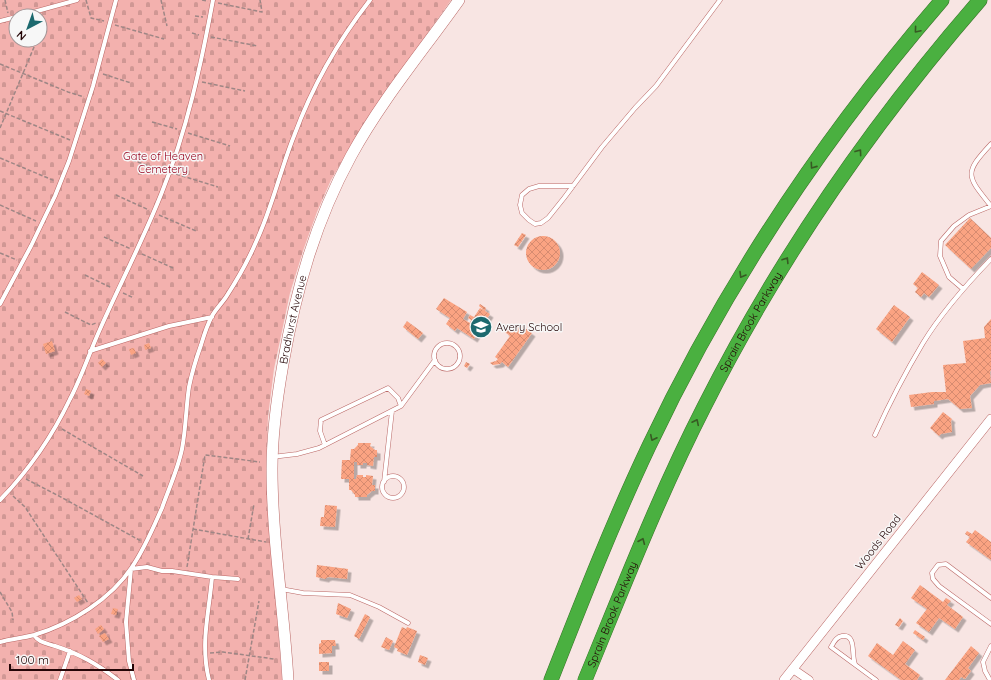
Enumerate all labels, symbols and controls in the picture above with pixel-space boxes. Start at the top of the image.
north arrow [8,8,48,48]
one-way arrow [914,25,921,32]
text: N [14,28,29,43]
park label: Gate of Heaven Cemetery [123,149,203,176]
one-way arrow [854,149,861,156]
one-way arrow [811,162,818,169]
one-way arrow [782,257,789,264]
street label: Sprain Brook Parkway [716,269,785,374]
one-way arrow [739,271,746,278]
street label: Bradhurst Avenue [276,273,310,365]
school or university icon: Avery School [468,314,494,340]
place label: Avery School [496,320,562,334]
one-way arrow [691,419,699,426]
one-way arrow [650,434,658,442]
street label: Woods Road [852,512,904,572]
one-way arrow [638,537,646,544]
street label: Sprain Brook Parkway [584,559,640,669]
scale bar [10,646,133,672]
text: 100 m [16,652,49,667]

